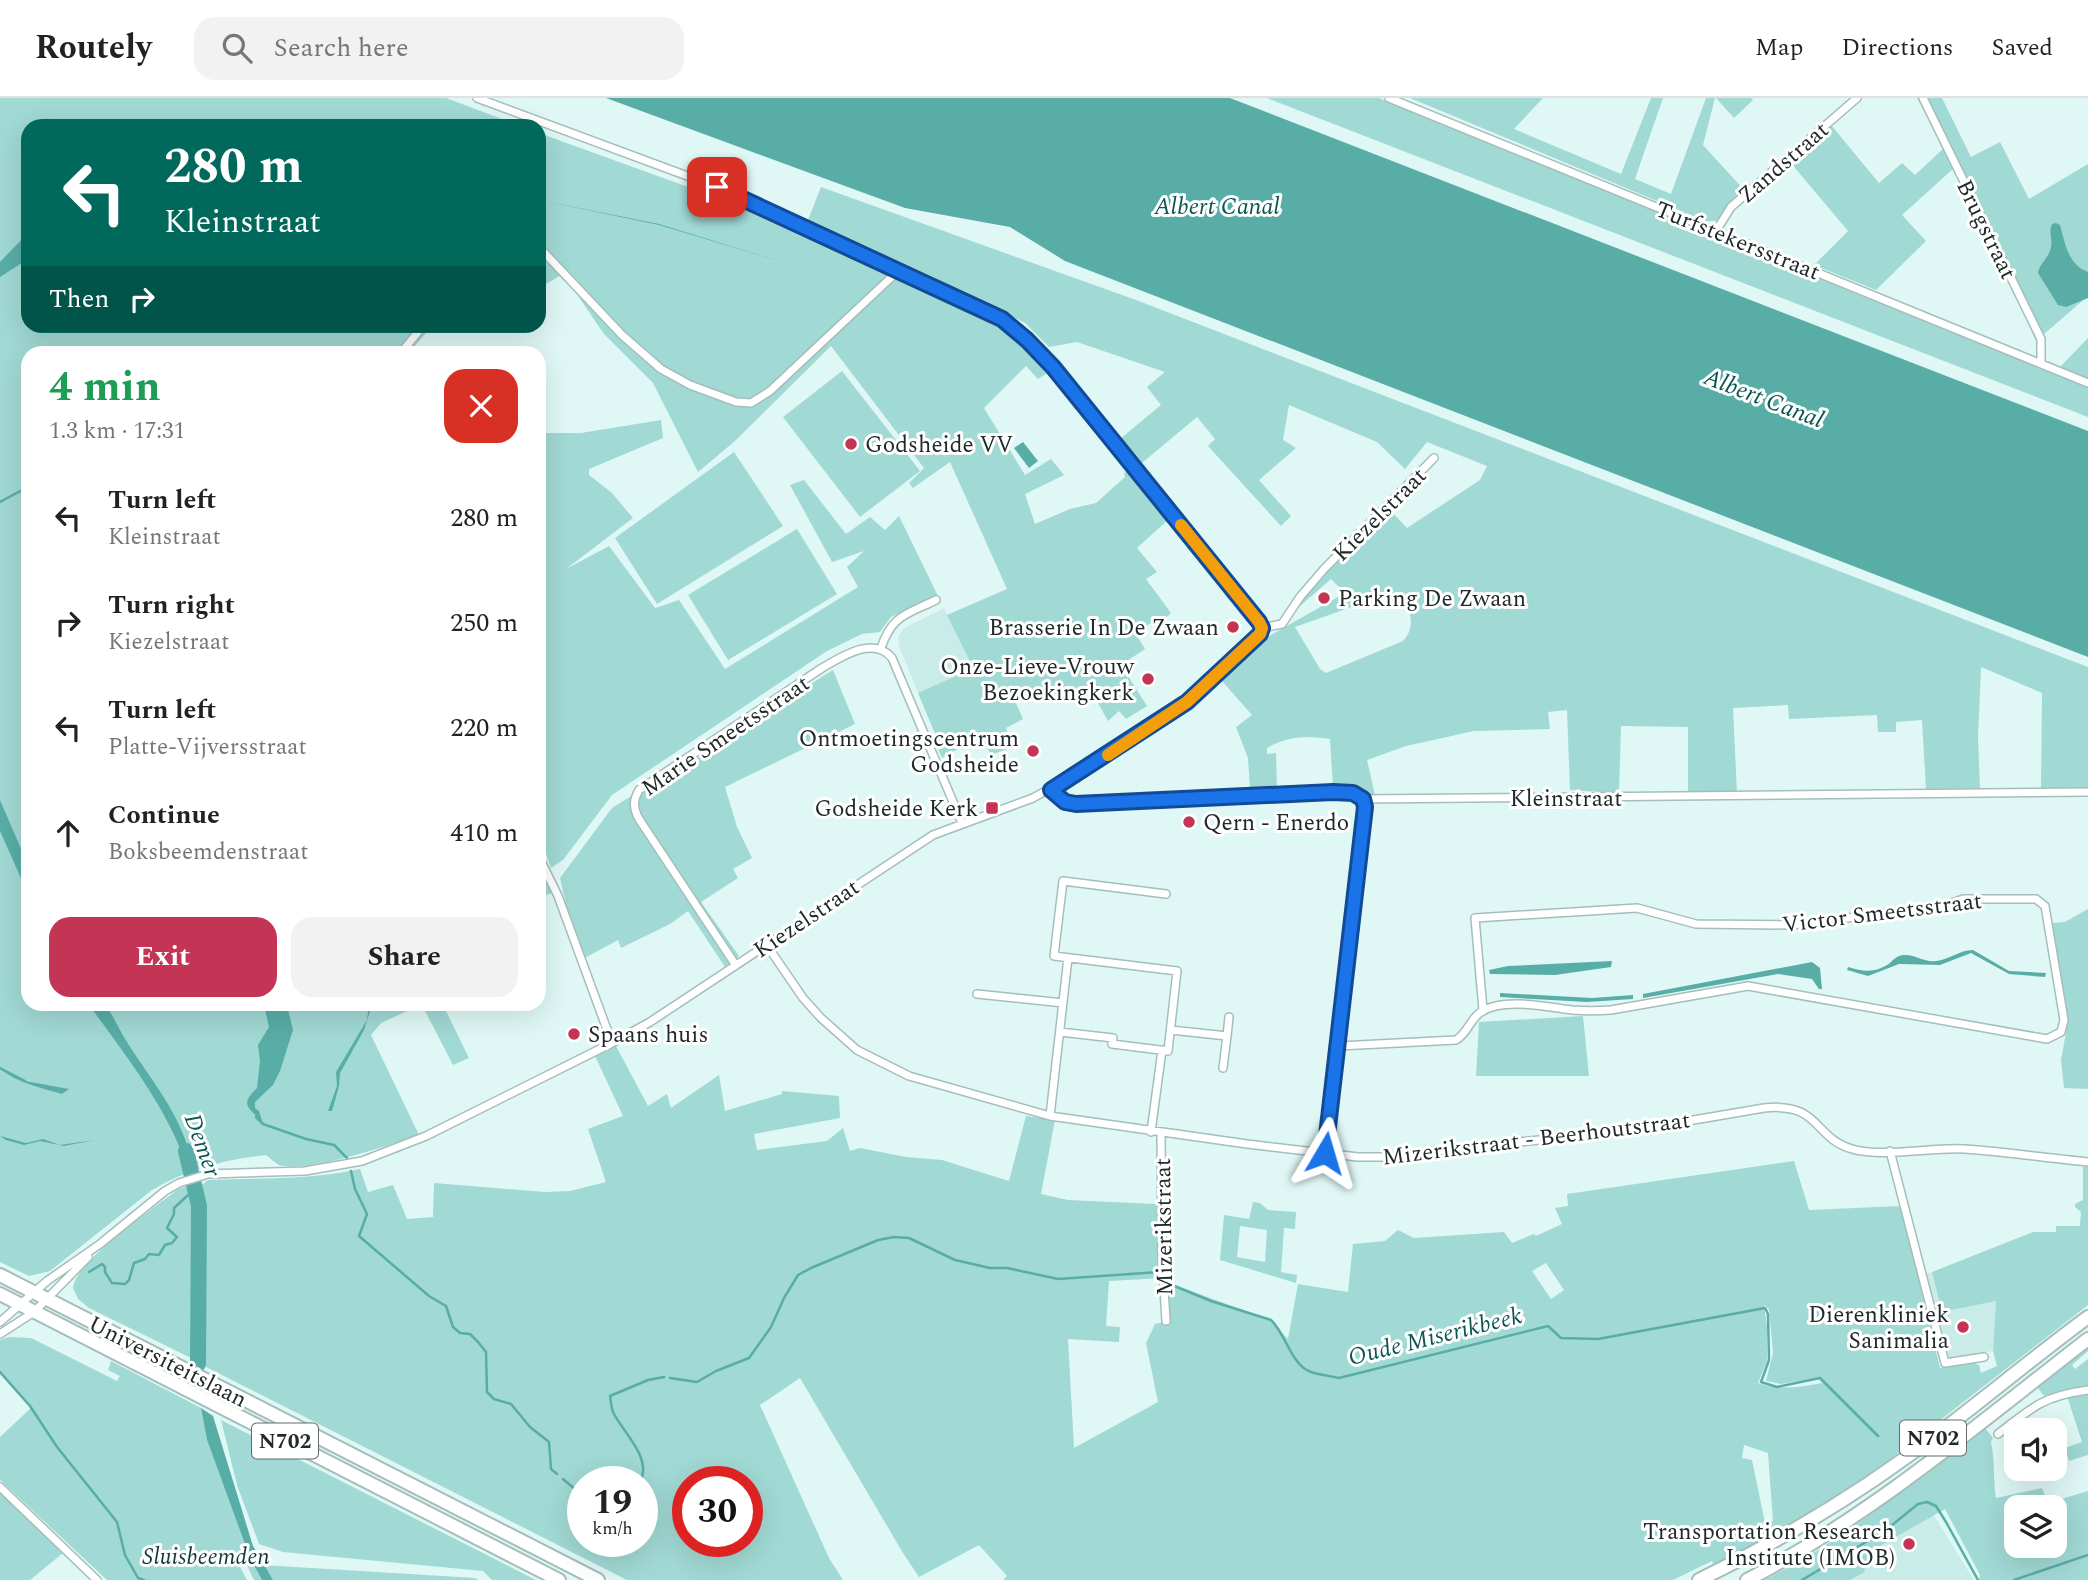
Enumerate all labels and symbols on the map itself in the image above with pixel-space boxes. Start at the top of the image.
street label: Zandstraat [1731,114,1837,213]
pin [687,157,747,217]
street label: Brugstraat [1946,174,2025,286]
water label: Albert Canal [1153,189,1280,225]
street label: Turfstekersstraat [1650,192,1825,290]
water label: Albert Canal [1698,359,1829,438]
place label: Godsheide VV [865,428,1013,463]
marker: Godsheide VV [843,436,859,452]
street label: Kiezelstraat [1325,460,1435,570]
place label: Parking De Zwaan [1338,582,1526,617]
marker: Parking De Zwaan [1316,590,1332,606]
place label: Brasserie In De Zwaan [989,611,1219,646]
marker: Brasserie In De Zwaan [1225,619,1241,635]
place label: Onze-Lieve-Vrouw Bezoekingkerk [940,650,1135,711]
street label: Marie Smeetsstraat [635,667,817,806]
marker: Onze-Lieve-Vrouw Bezoekingkerk [1140,671,1156,687]
place label: Ontmoetingscentrum Godsheide [799,722,1019,783]
marker: Ontmoetingscentrum Godsheide [1025,743,1041,759]
street label: Kleinstraat [1510,782,1622,817]
place label: Godsheide Kerk [814,792,978,827]
marker: Godsheide Kerk [984,800,1000,816]
place label: Qern - Enerdo [1203,806,1349,841]
marker: Qern - Enerdo [1181,814,1197,830]
street label: Kiezelstraat [747,871,867,968]
street label: Victor Smeetsstraat [1780,884,1984,943]
place label: Spaans huis [588,1018,708,1053]
marker: Spaans huis [566,1026,582,1042]
street label: Mizerikstraat - Beerhoutstraat [1380,1103,1692,1176]
water label: Demer [174,1108,230,1183]
position arrow [1288,1116,1362,1190]
street label: Mizerikstraat [1146,1158,1183,1296]
water label: Oude Miserikbeek [1344,1298,1526,1376]
place label: Dierenkliniek Sanimalia [1808,1298,1949,1359]
street label: Universiteitslaan [82,1307,253,1417]
marker: Dierenkliniek Sanimalia [1955,1319,1971,1335]
road number: N702 [1900,1420,1966,1456]
road number: N702 [252,1424,318,1458]
speed limit sign: 30 [672,1466,763,1557]
place label: Transportation Research Institute (IMOB) [1643,1515,1895,1576]
marker: Transportation Research Institute (IMOB) [1901,1536,1917,1552]
park label: Sluisbeemden [142,1540,270,1575]

